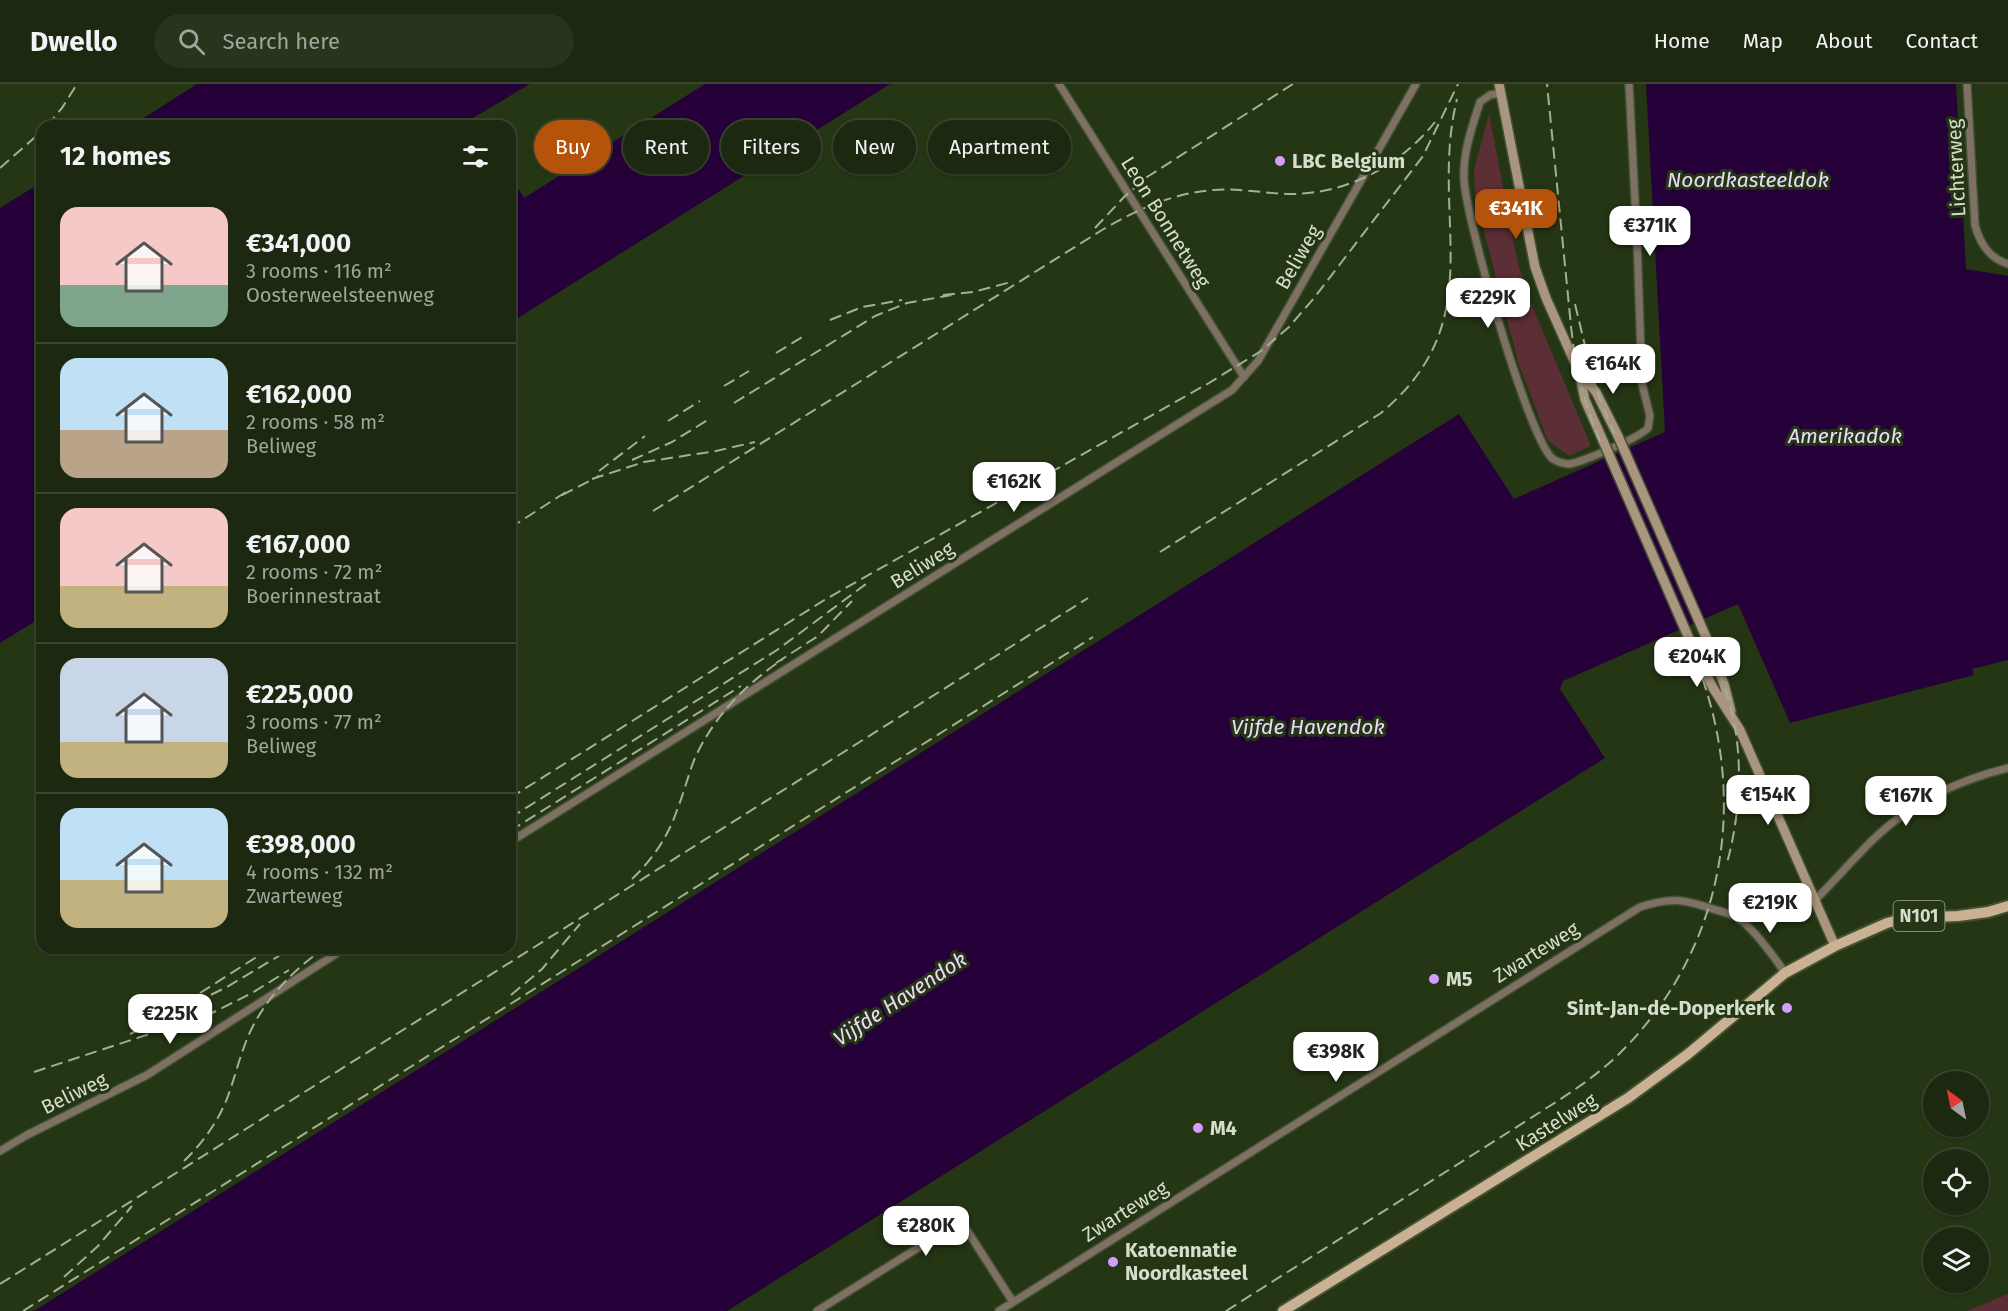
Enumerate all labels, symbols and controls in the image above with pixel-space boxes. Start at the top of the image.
search box [154,14,574,68]
text: Dwello [30,25,118,58]
icon: search [175,25,208,58]
text: Search here [223,28,340,55]
text: Home [1654,28,1710,54]
text: Map [1743,28,1783,54]
text: About [1816,28,1873,54]
text: Contact [1906,28,1978,54]
street label: Lichterweg [1941,118,1971,218]
chip: Buy [534,120,611,174]
chip: Rent [623,120,709,174]
chip: Filters [721,120,821,174]
chip: New [833,120,916,174]
chip: Apartment [928,120,1071,174]
icon: filters [459,140,492,173]
text: 12 homes [60,141,171,172]
place label: LBC Belgium [1292,149,1405,173]
street label: Leon Bonnetweg [1116,152,1216,293]
marker: LBC Belgium [1273,154,1287,168]
water label: Noordkasteeldok [1667,167,1829,193]
pin: €341K [1474,189,1558,240]
text: €341K [1489,196,1543,220]
pin: €371K [1608,206,1692,257]
text: €371K [1623,213,1677,237]
street label: Beliweg [1270,220,1326,293]
text: €341,000 [246,228,351,259]
icon: home [108,231,180,303]
text: 3 rooms · 116 m² [246,259,392,283]
pin: €229K [1446,278,1530,329]
text: Oosterweelsteenweg [246,283,434,307]
text: €229K [1460,285,1516,309]
pin: €164K [1571,344,1655,395]
text: €164K [1585,351,1641,375]
text: €162,000 [246,379,352,410]
icon: home [108,382,180,454]
text: 2 rooms · 58 m² [246,410,385,434]
water label: Amerikadok [1787,423,1902,449]
text: Beliweg [246,434,316,458]
pin: €162K [972,462,1056,513]
text: €162K [987,469,1041,493]
text: €167,000 [246,529,350,560]
icon: home [108,532,180,604]
street label: Beliweg [886,536,959,594]
text: 2 rooms · 72 m² [246,560,382,584]
text: Boerinnestraat [246,584,381,608]
pin: €204K [1655,637,1739,688]
text: €204K [1668,644,1726,668]
text: €225,000 [246,679,353,710]
icon: home [108,682,180,754]
text: 3 rooms · 77 m² [246,710,382,734]
water label: Vijfde Havendok [1231,714,1385,740]
text: Beliweg [246,734,316,758]
pin: €154K [1726,775,1810,826]
pin: €167K [1864,776,1948,827]
text: €154K [1740,782,1796,806]
text: €167K [1879,783,1933,807]
text: €398,000 [246,829,356,860]
icon: home [108,832,180,904]
text: 4 rooms · 132 m² [246,860,393,884]
pin: €219K [1728,883,1812,934]
text: Zwarteweg [246,884,342,908]
text: €219K [1743,890,1797,914]
road number: N101 [1894,901,1944,931]
street label: Zwarteweg [1489,916,1584,988]
water label: Vijfde Havendok [828,946,972,1052]
place label: M5 [1446,967,1473,991]
marker: M5 [1427,972,1441,986]
pin: €225K [128,994,212,1045]
place label: Sint-Jan-de-Doperkerk [1567,996,1776,1020]
text: €225K [142,1001,198,1025]
marker: Sint-Jan-de-Doperkerk [1780,1001,1794,1015]
pin: €398K [1294,1032,1378,1083]
text: €398K [1307,1039,1365,1063]
street label: Beliweg [37,1067,111,1119]
north arrow [1923,1071,1989,1137]
map controls [1923,1071,1989,1293]
street label: Kastelweg [1511,1087,1601,1156]
place label: M4 [1210,1116,1237,1140]
marker: M4 [1191,1121,1205,1135]
button: locate [1923,1149,1989,1215]
street label: Zwarteweg [1078,1175,1173,1247]
pin: €280K [884,1206,968,1257]
text: €280K [897,1213,955,1237]
button: layers [1923,1227,1989,1293]
place label: Katoennatie Noordkasteel [1125,1238,1248,1285]
marker: Katoennatie Noordkasteel [1106,1255,1120,1269]

